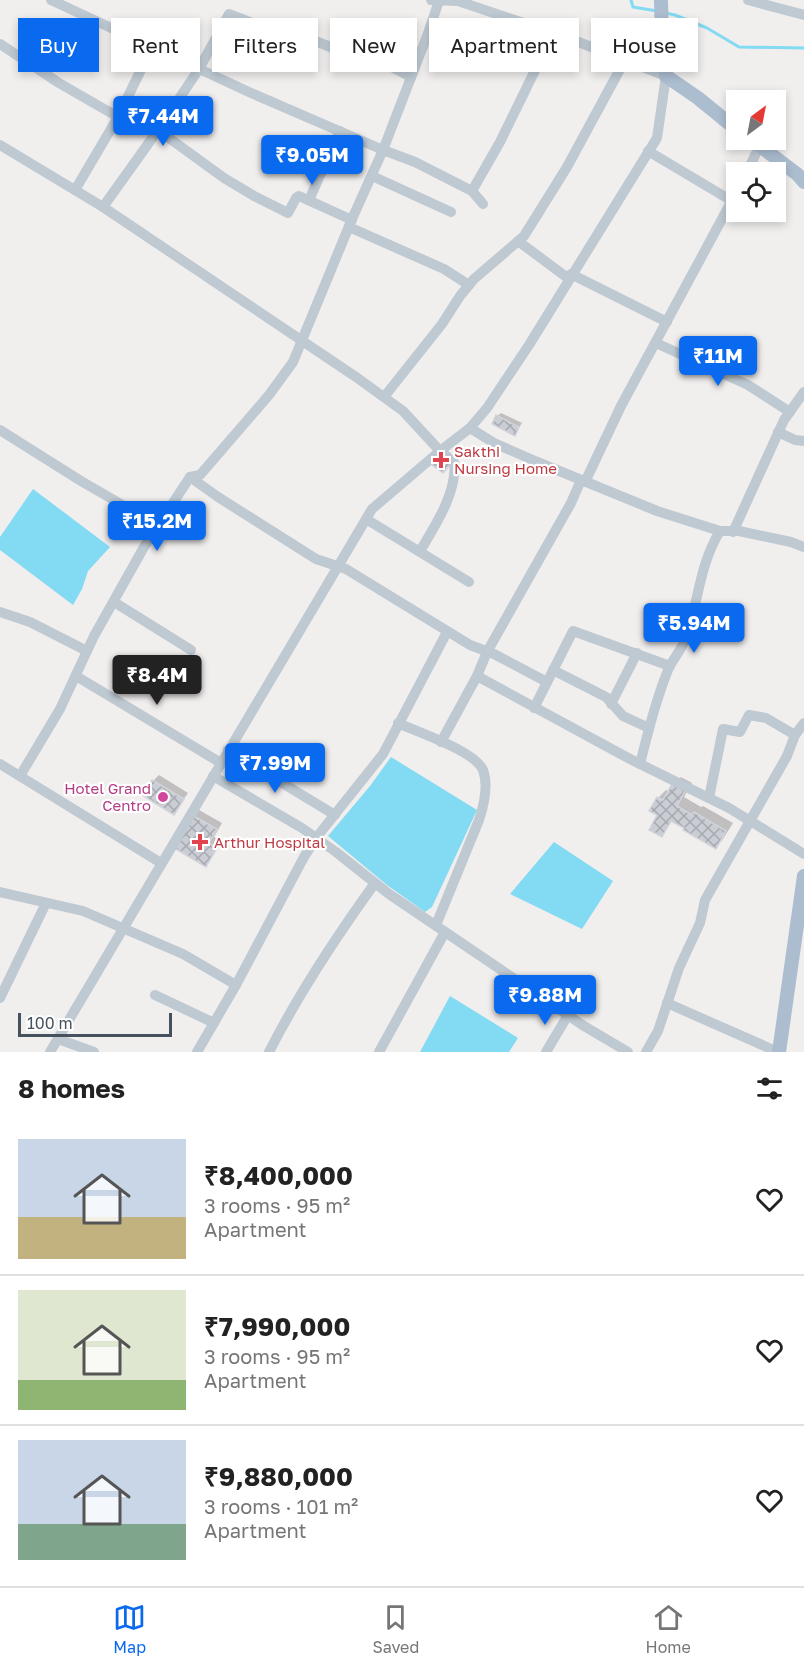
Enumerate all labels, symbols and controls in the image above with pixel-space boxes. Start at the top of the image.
chip: Buy [18,18,99,72]
chip: Rent [111,18,200,72]
chip: Filters [212,18,318,72]
chip: New [330,18,417,72]
chip: Apartment [429,18,579,72]
chip: House [591,18,698,72]
north arrow [726,90,786,150]
map controls [726,90,786,222]
pin: ₹7.44M [114,96,212,147]
text: ₹7.44M [127,103,199,127]
pin: ₹9.05M [263,135,361,186]
text: ₹9.05M [275,142,349,166]
button: locate [726,162,786,222]
pin: ₹11M [682,336,754,387]
text: ₹11M [693,343,743,367]
place label: Sakthi Nursing Home [454,442,557,477]
marker: Sakthi Nursing Home [432,451,450,469]
pin: ₹15.2M [108,501,206,552]
text: ₹15.2M [122,508,192,532]
pin: ₹5.94M [645,603,743,654]
text: ₹5.94M [657,610,731,634]
pin: ₹8.4M [115,655,199,706]
text: ₹8.4M [127,662,187,686]
pin: ₹7.99M [226,743,324,794]
text: ₹7.99M [239,750,311,774]
place label: Hotel Grand Centro [64,779,151,814]
marker: Hotel Grand Centro [156,790,170,804]
marker: Arthur Hospital [191,833,209,851]
place label: Arthur Hospital [214,833,325,851]
pin: ₹9.88M [496,975,594,1026]
text: ₹9.88M [508,982,582,1006]
scale bar [18,1010,172,1038]
text: 100 m [27,1013,73,1033]
icon: filters [753,1072,786,1105]
text: 8 homes [18,1073,125,1104]
text: ₹8,400,000 [204,1160,353,1191]
icon: home [66,1163,138,1235]
icon: heart [753,1183,786,1216]
text: 3 rooms · 95 m² [204,1193,350,1217]
text: Apartment [204,1217,307,1241]
text: ₹7,990,000 [204,1311,350,1342]
icon: home [66,1314,138,1386]
icon: heart [753,1334,786,1367]
text: 3 rooms · 95 m² [204,1344,350,1368]
text: Apartment [204,1368,307,1392]
text: ₹9,880,000 [204,1461,353,1492]
icon: home [66,1464,138,1536]
icon: heart [753,1484,786,1517]
text: 3 rooms · 101 m² [204,1494,358,1518]
text: Apartment [204,1518,307,1542]
tab: Map [113,1601,146,1657]
tab: Saved [373,1601,419,1657]
tab: Home [646,1601,691,1657]

